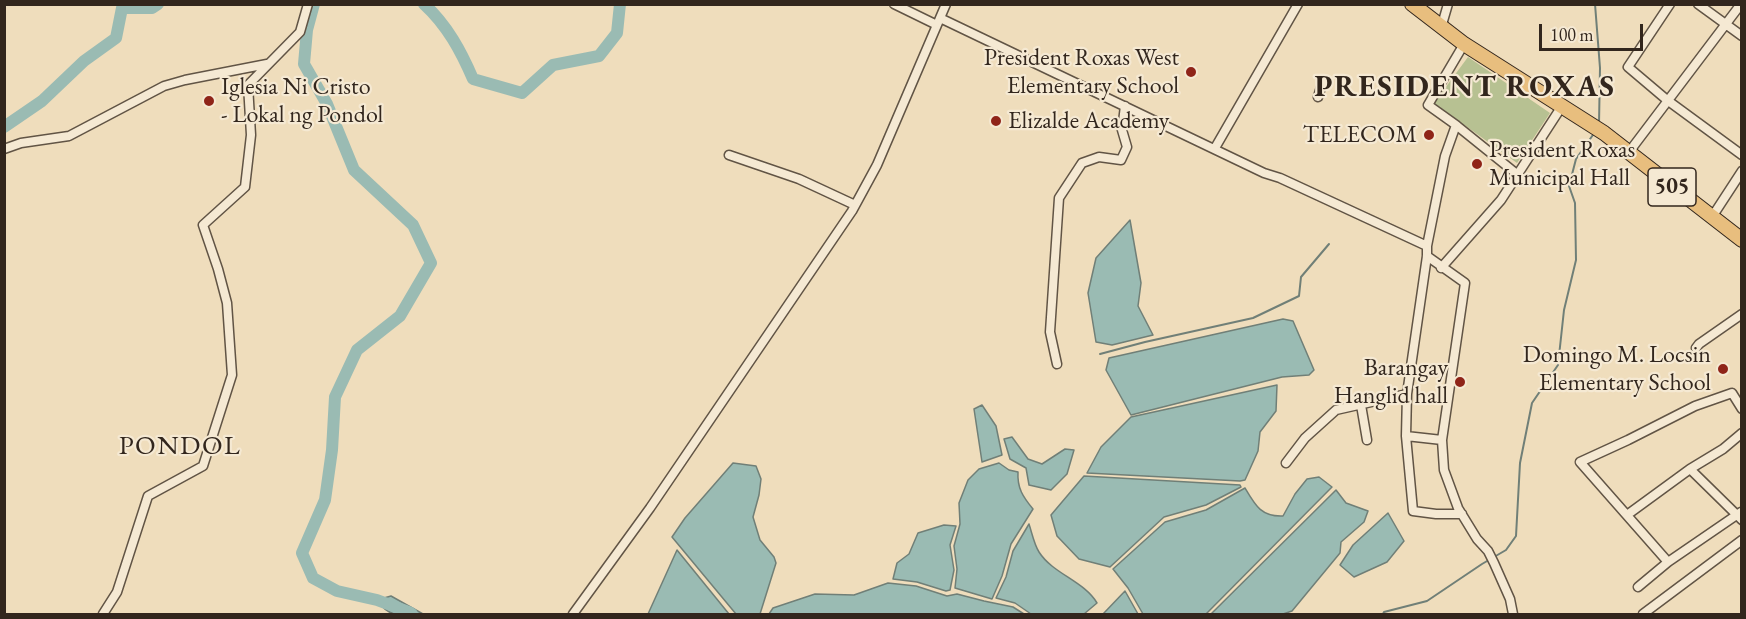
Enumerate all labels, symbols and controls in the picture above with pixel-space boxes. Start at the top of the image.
scale bar [1542,12,1646,50]
text: 100 m [1550,23,1594,46]
place label: President Roxas West Elementary School [984,44,1179,100]
marker: President Roxas West Elementary School [1184,65,1198,79]
district label: PRESIDENT ROXAS [1314,70,1616,106]
place label: Iglesia Ni Cristo - Lokal ng Pondol [221,73,383,129]
marker: Iglesia Ni Cristo - Lokal ng Pondol [202,94,216,108]
place label: Elizalde Academy [1008,107,1169,135]
marker: Elizalde Academy [989,114,1003,128]
place label: TELECOM [1303,121,1417,149]
marker: TELECOM [1422,128,1436,142]
place label: President Roxas Municipal Hall [1489,136,1635,192]
marker: President Roxas Municipal Hall [1470,157,1484,171]
road number: 505 [1648,168,1696,206]
place label: Domingo M. Locsin Elementary School [1523,341,1711,397]
place label: Barangay Hanglid hall [1334,354,1448,410]
marker: Domingo M. Locsin Elementary School [1716,362,1730,376]
marker: Barangay Hanglid hall [1453,375,1467,389]
district label: PONDOL [119,431,241,463]

